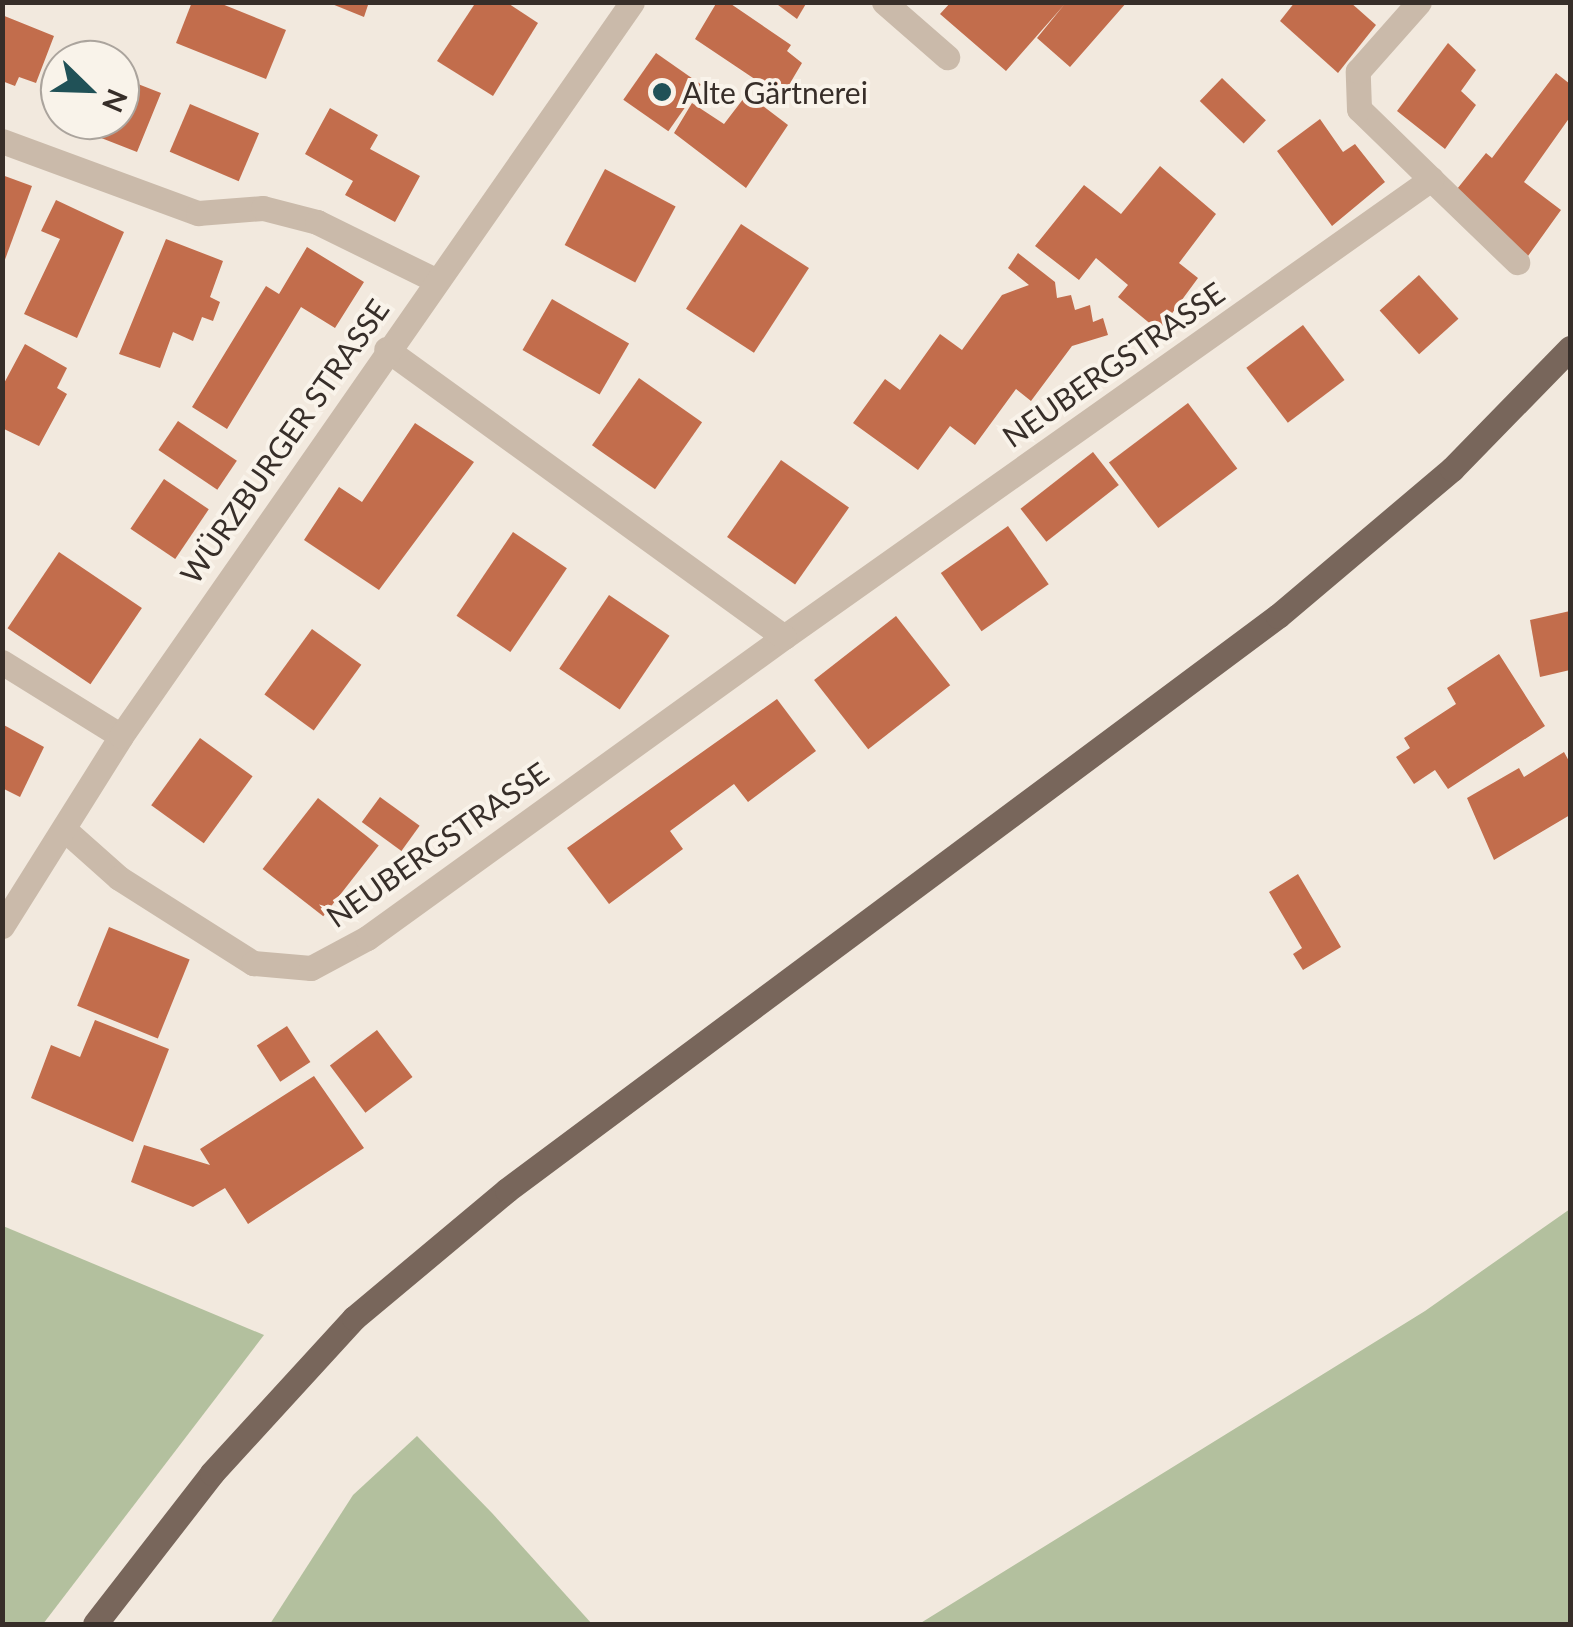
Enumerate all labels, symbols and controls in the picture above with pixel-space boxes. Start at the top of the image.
north arrow [40,40,140,140]
place label: Alte Gärtnerei [682,74,868,110]
marker: Alte Gärtnerei [651,81,673,103]
text: N [96,84,136,118]
street label: NEUBERGSTRASSE [995,274,1231,454]
street label: WÜRZBURGER STRASSE [172,292,396,590]
street label: NEUBERGSTRASSE [319,754,555,934]

